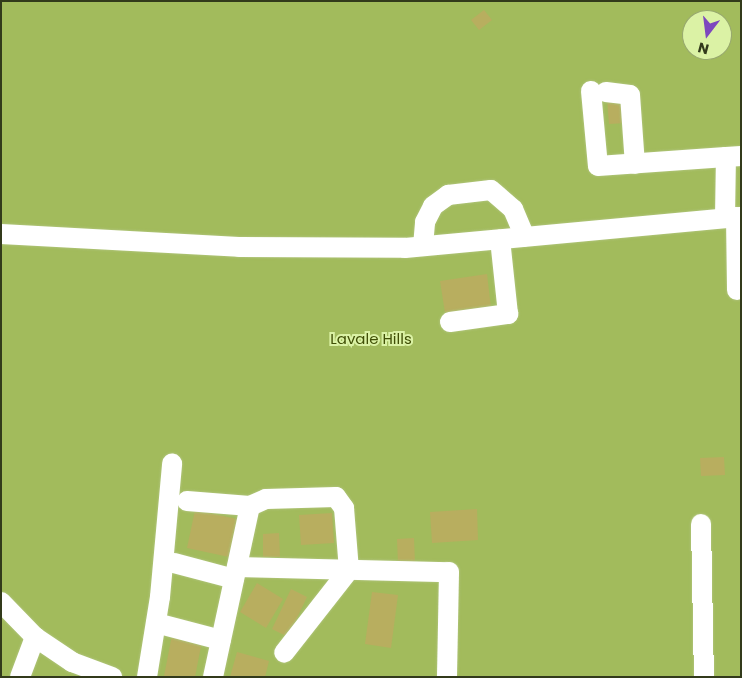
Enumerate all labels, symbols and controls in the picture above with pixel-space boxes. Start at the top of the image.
north arrow [682,10,732,60]
text: N [696,38,711,60]
park label: Lavale Hills [330,330,412,348]

